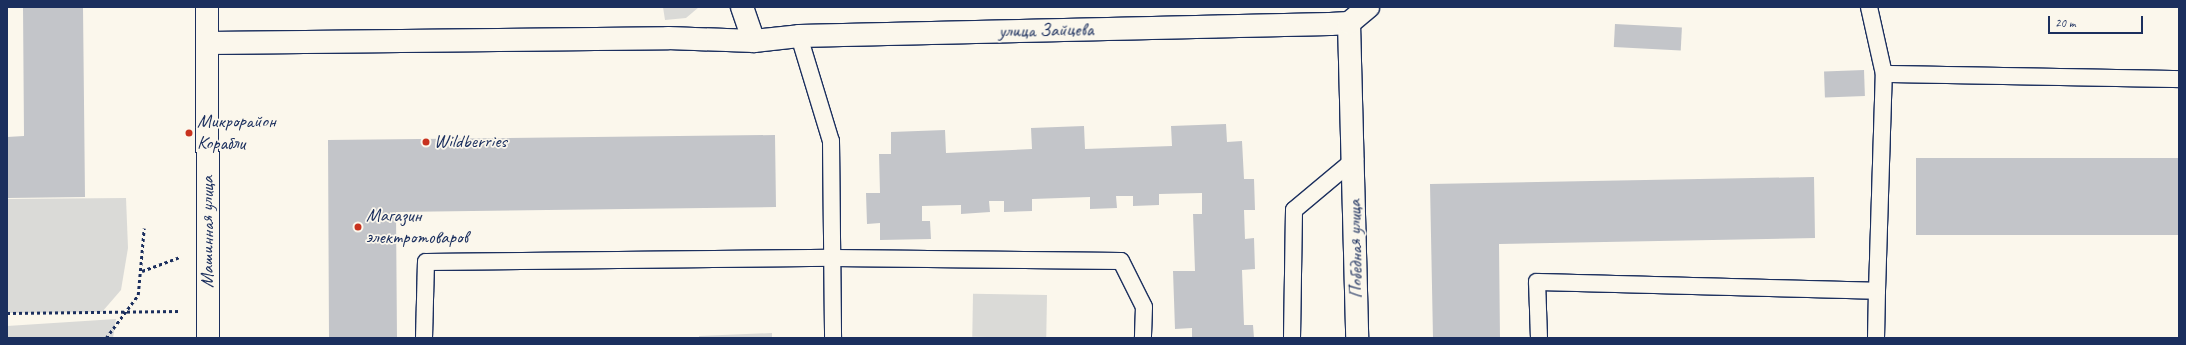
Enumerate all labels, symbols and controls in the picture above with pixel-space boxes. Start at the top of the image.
scale bar [2050,8,2145,34]
text: 20 m [2055,15,2075,31]
street label: улица Зайцева [998,19,1094,43]
place label: Микрорайон Корабли [197,111,276,155]
marker: Микрорайон Корабли [184,128,194,138]
place label: Wildberries [434,131,507,153]
marker: Wildberries [421,137,431,147]
street label: Машинная улица [197,176,219,288]
street label: Победная улица [1344,199,1368,299]
place label: Магазин электротоваров [366,205,468,249]
marker: Магазин электротоваров [353,222,363,232]

